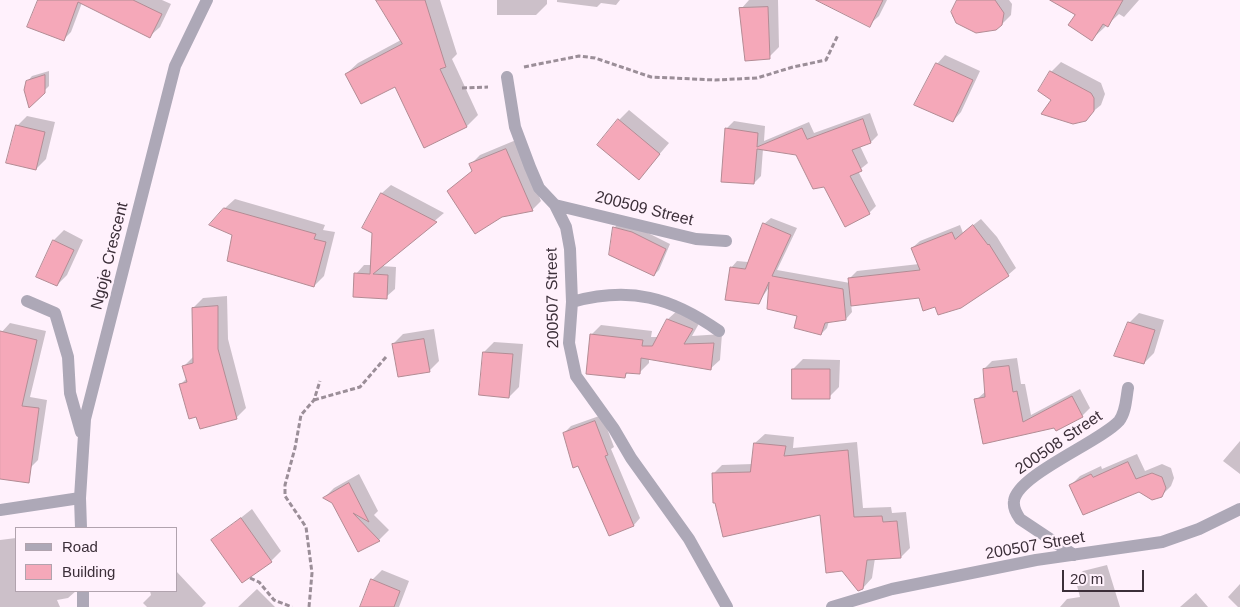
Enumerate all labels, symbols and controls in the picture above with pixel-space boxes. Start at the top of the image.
street label: 200509 Street [593,188,695,230]
street label: Ngoje Crescent [87,200,133,312]
street label: 200507 Street [543,248,563,348]
street label: 200508 Street [1012,407,1106,479]
legend [15,527,178,592]
street label: 200507 Street [984,528,1086,564]
text: Road [62,538,98,555]
scale bar [1065,560,1148,592]
text: Building [62,563,115,580]
text: 20 m [1070,570,1103,587]

